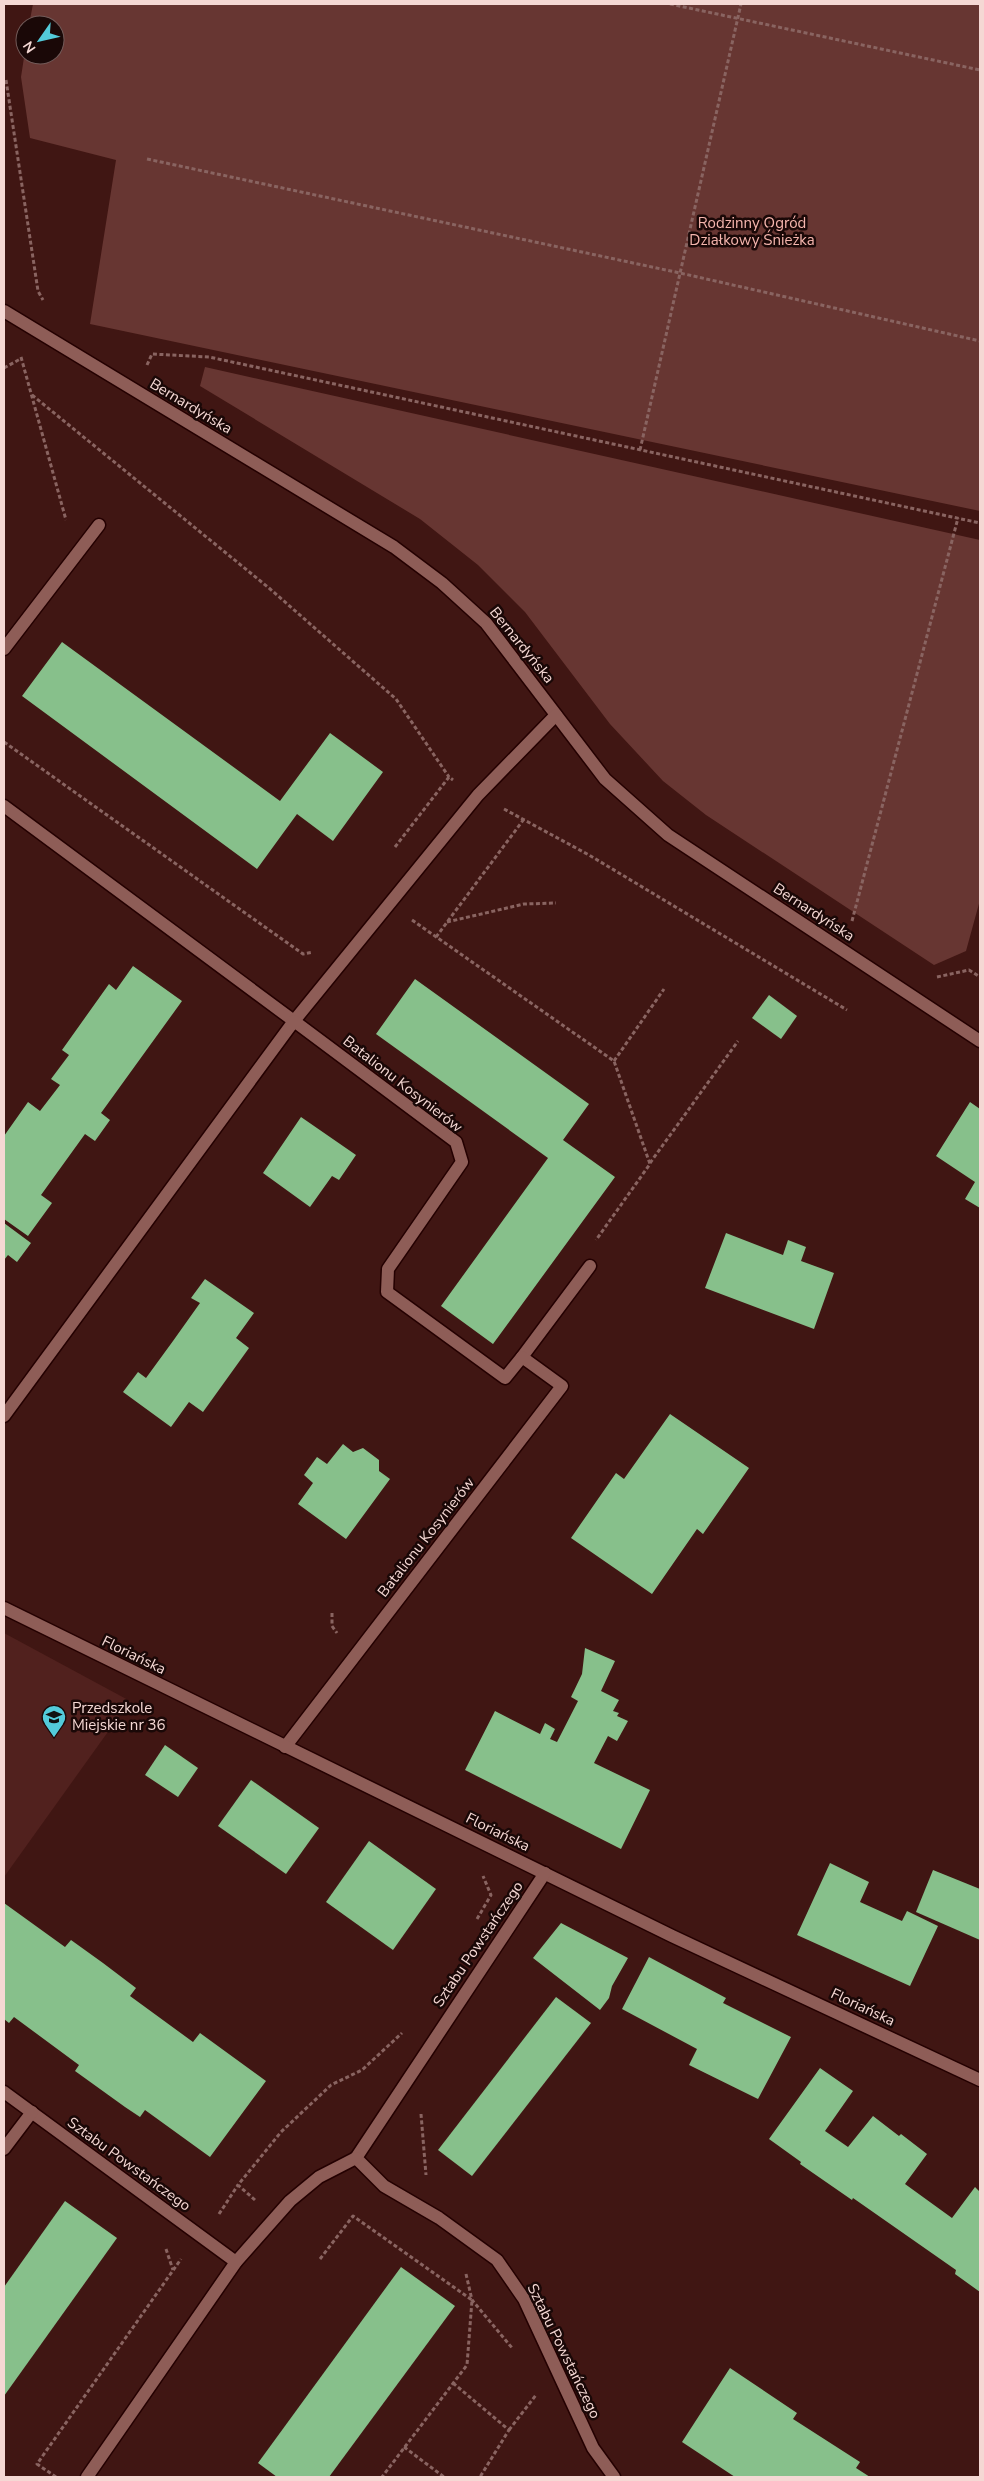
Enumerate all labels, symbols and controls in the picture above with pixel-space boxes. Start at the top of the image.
north arrow [15,15,65,65]
text: N [19,37,40,57]
park label: Rodzinny Ogród Działkowy Śnieżka [689,213,815,250]
street label: Bernardyńska [146,374,236,438]
street label: Bernardyńska [485,603,559,687]
street label: Bernardyńska [770,878,858,946]
street label: Batalionu Kosynierów [339,1031,467,1137]
street label: Batalionu Kosynierów [373,1473,479,1601]
street label: Floriańska [99,1631,169,1679]
place label: Przedszkole Miejskie nr 36 [72,1698,166,1735]
school or university icon: Przedszkole Miejskie nr 36 [41,1704,67,1738]
street label: Floriańska [463,1808,533,1856]
street label: Sztabu Powstańczego [428,1877,528,2011]
street label: Floriańska [828,1983,898,2031]
street label: Sztabu Powstańczego [63,2112,195,2216]
street label: Sztabu Powstańczego [523,2280,605,2422]

